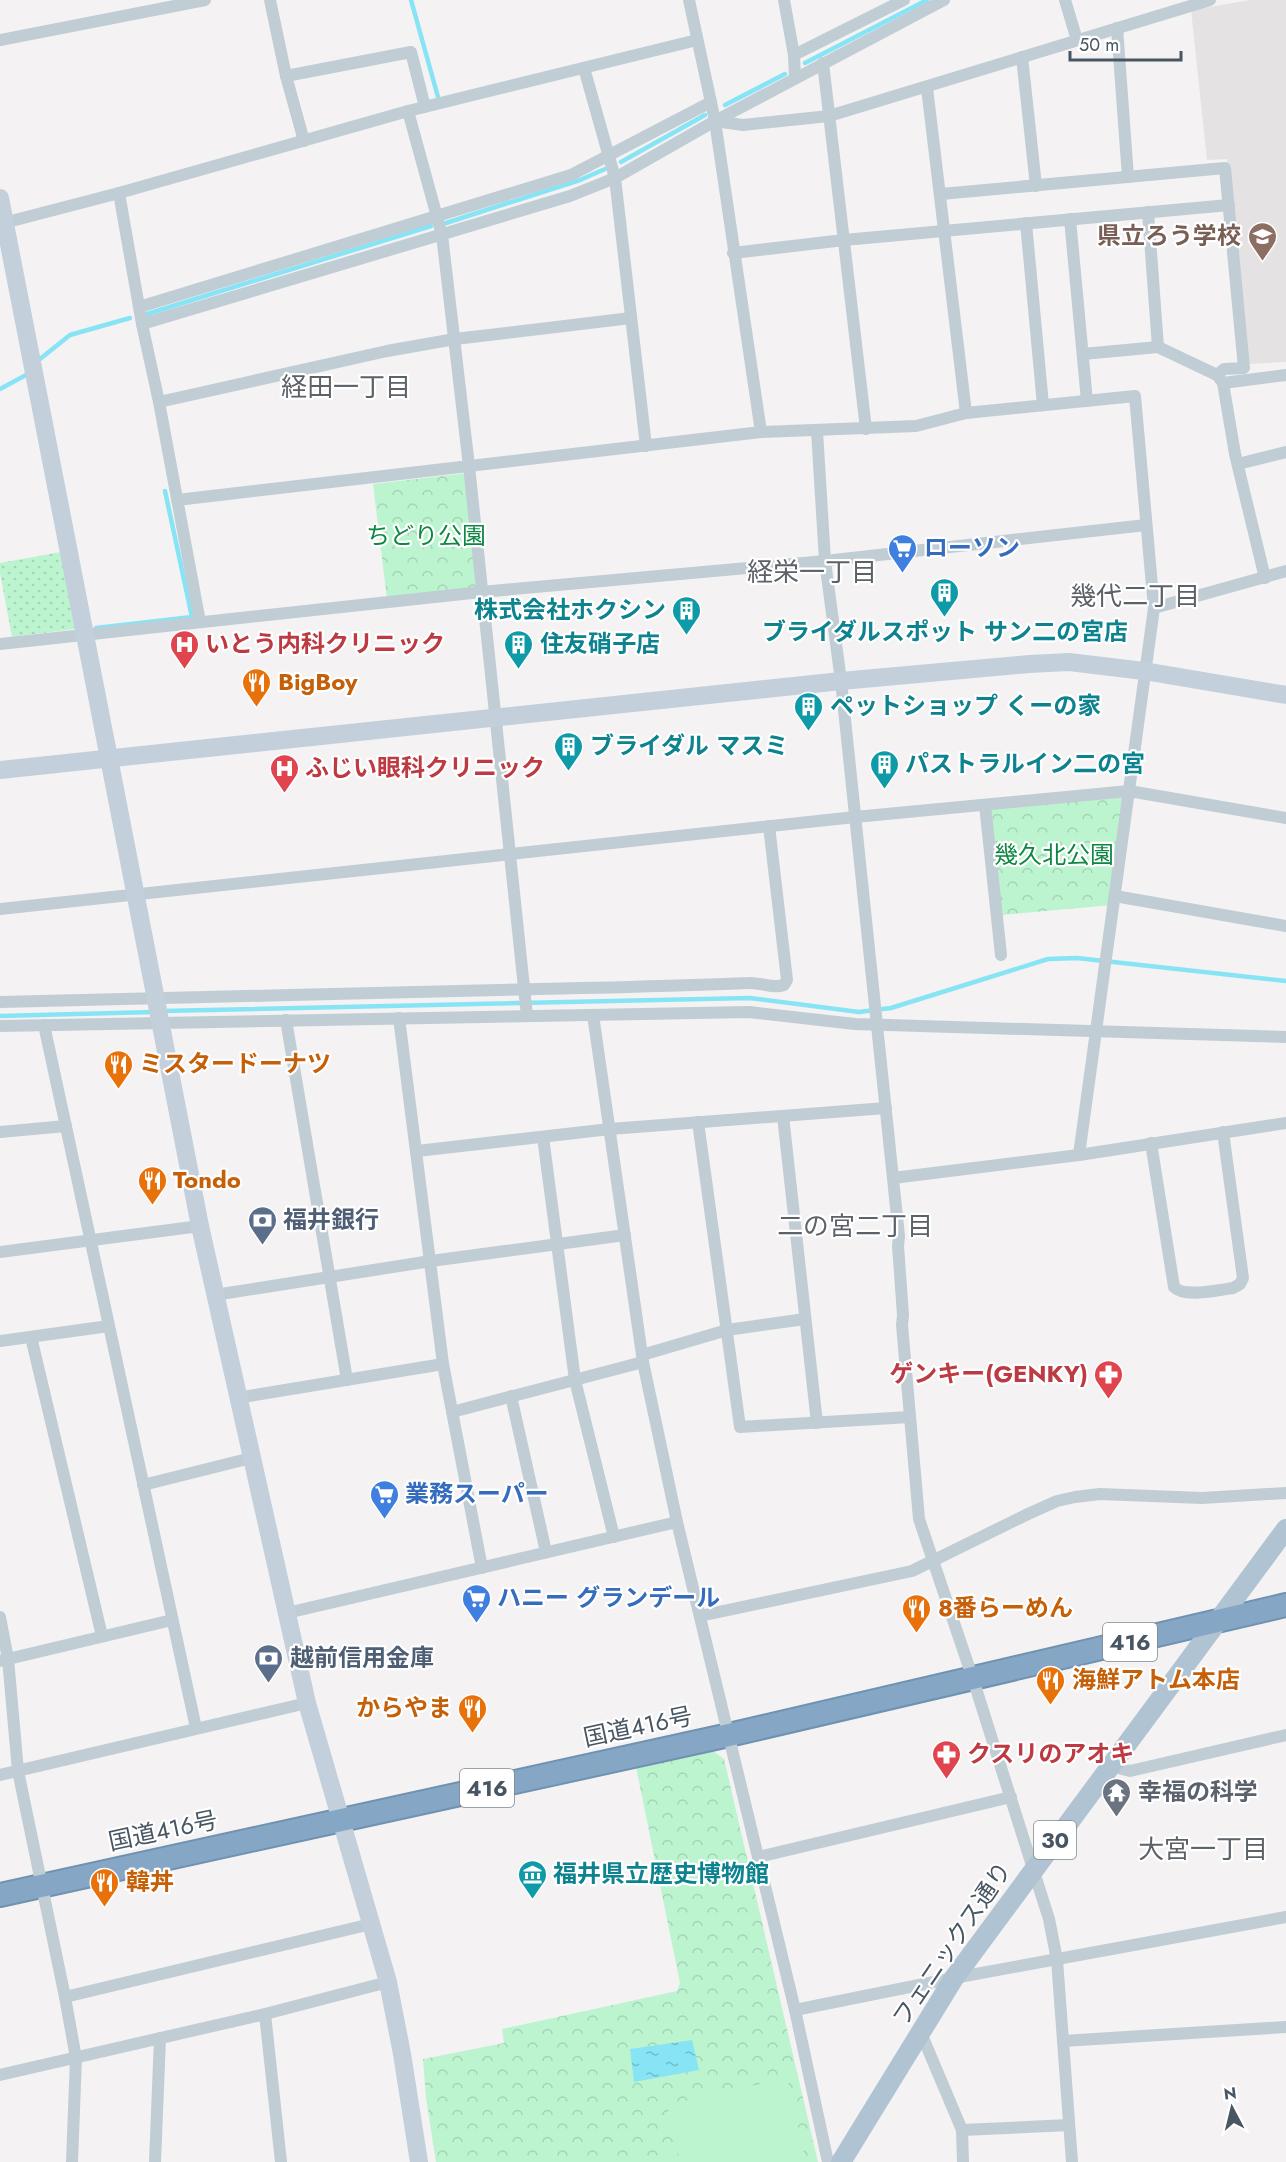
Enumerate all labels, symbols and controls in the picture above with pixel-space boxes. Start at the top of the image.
scale bar [1070,24,1181,62]
text: 50 m [1079,32,1119,58]
place label: 県立ろう学校 [1097,218,1241,253]
school or university icon: 県立ろう学校 [1246,220,1278,262]
district label: 経田一丁目 [281,368,411,406]
park label: ちどり公園 [366,518,486,553]
place label: ローソン [924,530,1020,565]
supermarket icon: ローソン [887,532,919,574]
district label: 経栄一丁目 [747,553,877,591]
building icon: ブライダルスポット サン二の宮店 [929,576,961,618]
district label: 幾代二丁目 [1070,577,1200,615]
place label: 株式会社ホクシン [474,592,666,627]
building icon: 株式会社ホクシン [671,594,703,636]
place label: ブライダルスポット サン二の宮店 [762,614,1128,649]
place label: いとう内科クリニック [205,626,445,661]
place label: 住友硝子店 [540,626,660,661]
hospital icon: いとう内科クリニック [168,628,200,670]
building icon: 住友硝子店 [503,628,535,670]
place label: BigBoy [278,664,358,699]
restaurant icon: BigBoy [241,666,273,708]
place label: ペットショップ くーの家 [830,688,1101,723]
building icon: ペットショップ くーの家 [793,690,825,732]
place label: ブライダル マスミ [590,728,788,763]
building icon: ブライダル マスミ [553,730,585,772]
place label: パストラルイン二の宮 [905,746,1145,781]
building icon: パストラルイン二の宮 [868,748,900,790]
place label: ふじい眼科クリニック [305,750,545,785]
hospital icon: ふじい眼科クリニック [268,752,300,794]
park label: 幾久北公園 [994,837,1114,872]
place label: ミスタードーナツ [139,1046,331,1081]
restaurant icon: ミスタードーナツ [102,1048,134,1090]
place label: Tondo [173,1162,241,1197]
restaurant icon: Tondo [136,1164,168,1206]
place label: 福井銀行 [283,1202,379,1237]
bank icon: 福井銀行 [246,1204,278,1246]
district label: 二の宮二丁目 [777,1207,933,1245]
place label: ゲンキー(GENKY) [889,1356,1088,1391]
pharmacy icon: ゲンキー(GENKY) [1093,1358,1125,1400]
place label: 業務スーパー [405,1476,549,1511]
supermarket icon: 業務スーパー [368,1478,400,1520]
place label: ハニー グランデール [497,1580,720,1615]
supermarket icon: ハニー グランデール [460,1582,492,1624]
place label: 8番らーめん [938,1590,1073,1625]
restaurant icon: 8番らーめん [901,1592,933,1634]
road number: 416 [1103,1623,1157,1661]
place label: 越前信用金庫 [290,1640,434,1675]
bank icon: 越前信用金庫 [253,1642,285,1684]
place label: 海鮮アトム本店 [1072,1662,1240,1697]
restaurant icon: 海鮮アトム本店 [1035,1664,1067,1706]
place label: からやま [356,1690,452,1725]
restaurant icon: からやま [457,1692,489,1734]
street label: 国道416号 [580,1698,696,1755]
place label: クスリのアオキ [967,1736,1134,1771]
pharmacy icon: クスリのアオキ [930,1738,962,1780]
road number: 416 [460,1769,514,1807]
place label: 幸福の科学 [1138,1774,1258,1809]
temple icon: 幸福の科学 [1101,1776,1133,1818]
street label: 国道416号 [105,1802,221,1859]
road number: 30 [1034,1821,1076,1859]
district label: 大宮一丁目 [1138,1830,1268,1868]
street label: フェニックス通り [884,1855,1020,2033]
place label: 福井県立歴史博物館 [553,1856,769,1891]
museum icon: 福井県立歴史博物館 [516,1858,548,1900]
place label: 韓丼 [126,1864,174,1899]
restaurant icon: 韓丼 [89,1866,121,1908]
north arrow [1202,2078,1262,2138]
text: N [1223,2081,1238,2106]

